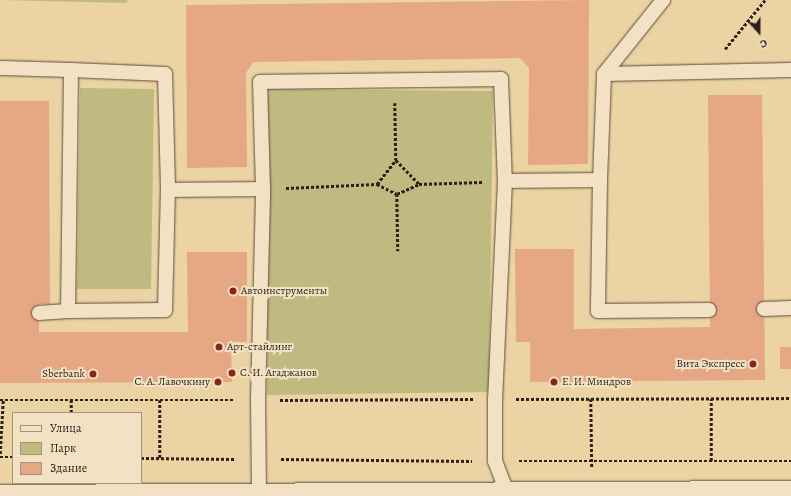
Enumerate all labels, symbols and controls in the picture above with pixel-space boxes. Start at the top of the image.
north arrow [739,12,779,52]
text: С [758,35,769,52]
place label: Автоинструменты [241,284,327,298]
marker: Автоинструменты [228,286,238,296]
place label: Арт-стайлинг [227,340,292,354]
marker: Арт-стайлинг [214,342,224,352]
place label: Вита Экспресс [677,357,745,371]
marker: Вита Экспресс [748,359,758,369]
place label: С. И. Агаджанов [240,366,317,380]
place label: Sberbank [42,367,85,381]
marker: С. И. Агаджанов [227,368,237,378]
marker: Sberbank [88,369,98,379]
place label: С. А. Лавочкину [134,375,210,389]
place label: Е. И. Миндров [562,375,632,389]
marker: С. А. Лавочкину [213,377,223,387]
marker: Е. И. Миндров [549,377,559,387]
legend [12,412,142,484]
text: Улица [50,420,81,436]
text: Парк [50,440,76,456]
text: Здание [50,460,87,476]

